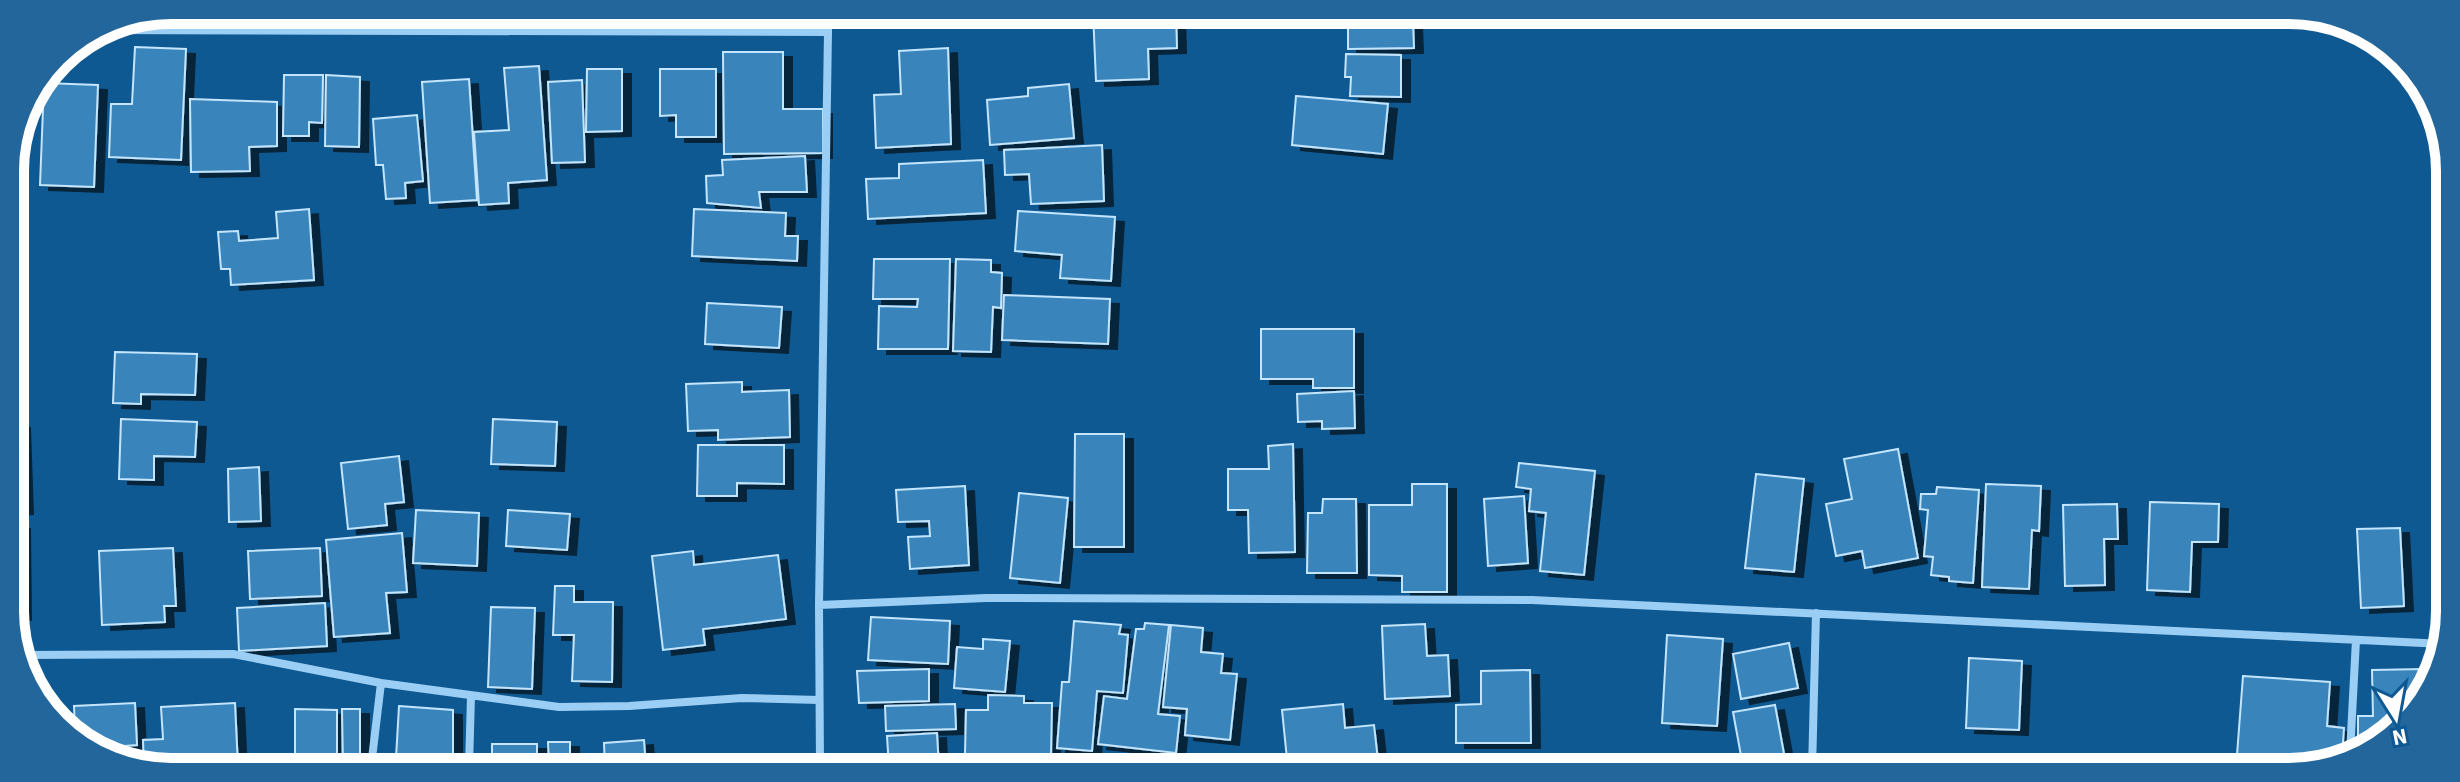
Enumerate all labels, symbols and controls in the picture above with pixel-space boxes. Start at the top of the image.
north arrow [2356,678,2436,758]
text: N [2389,720,2410,754]

